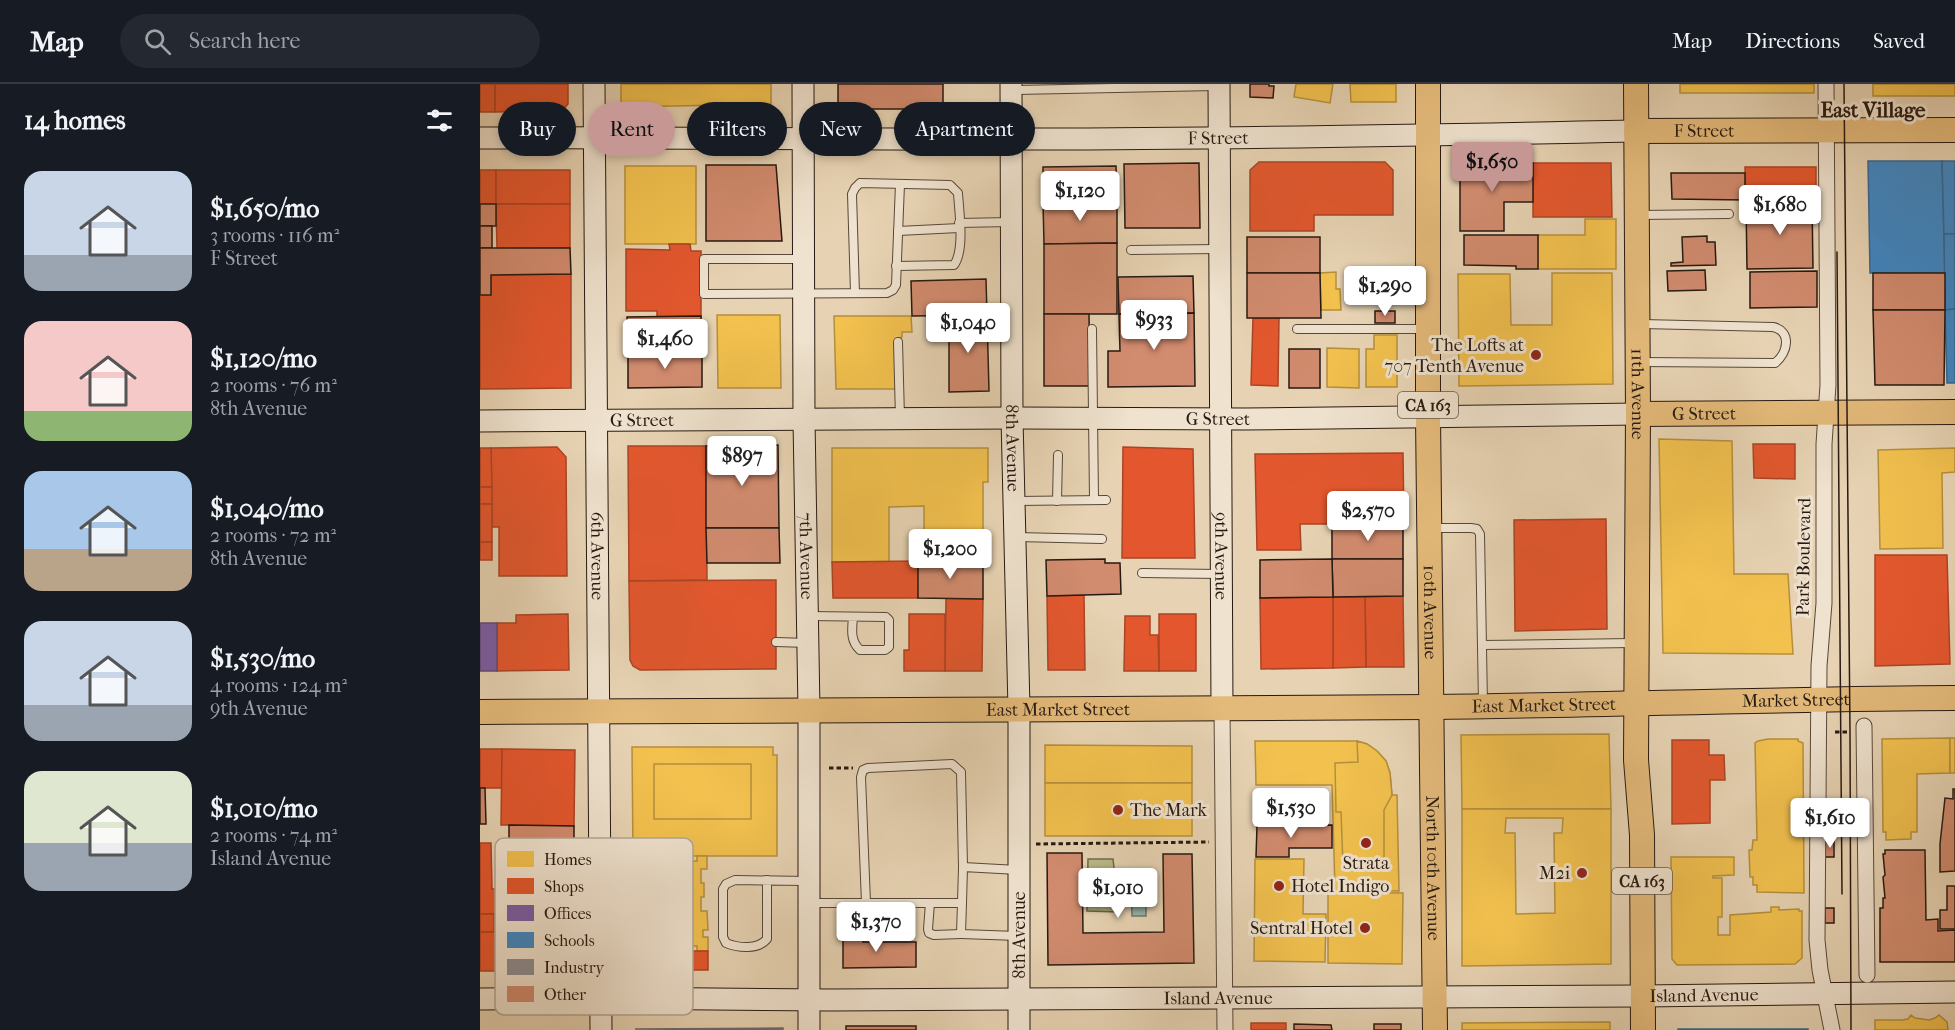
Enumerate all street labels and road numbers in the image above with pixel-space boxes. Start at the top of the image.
street label: F Street [1673,120,1735,141]
street label: F Street [1187,127,1249,149]
street label: 11th Avenue [1627,348,1649,440]
road number: CA 163 [1398,392,1458,418]
street label: G Street [1672,403,1737,424]
street label: 8th Avenue [1001,404,1024,492]
street label: G Street [1186,408,1251,430]
street label: G Street [610,409,675,431]
street label: Park Boulevard [1792,497,1816,616]
street label: 6th Avenue [587,512,608,600]
street label: 7th Avenue [795,512,818,600]
street label: 9th Avenue [1211,512,1232,600]
street label: 10th Avenue [1419,564,1441,660]
street label: Market Street [1742,689,1851,712]
street label: East Market Street [1472,693,1617,717]
street label: East Market Street [986,699,1131,720]
street label: North 10th Avenue [1422,795,1444,941]
road number: CA 163 [1612,868,1672,894]
street label: 8th Avenue [1009,891,1030,979]
street label: Island Avenue [1649,984,1759,1006]
street label: Island Avenue [1163,987,1273,1009]

